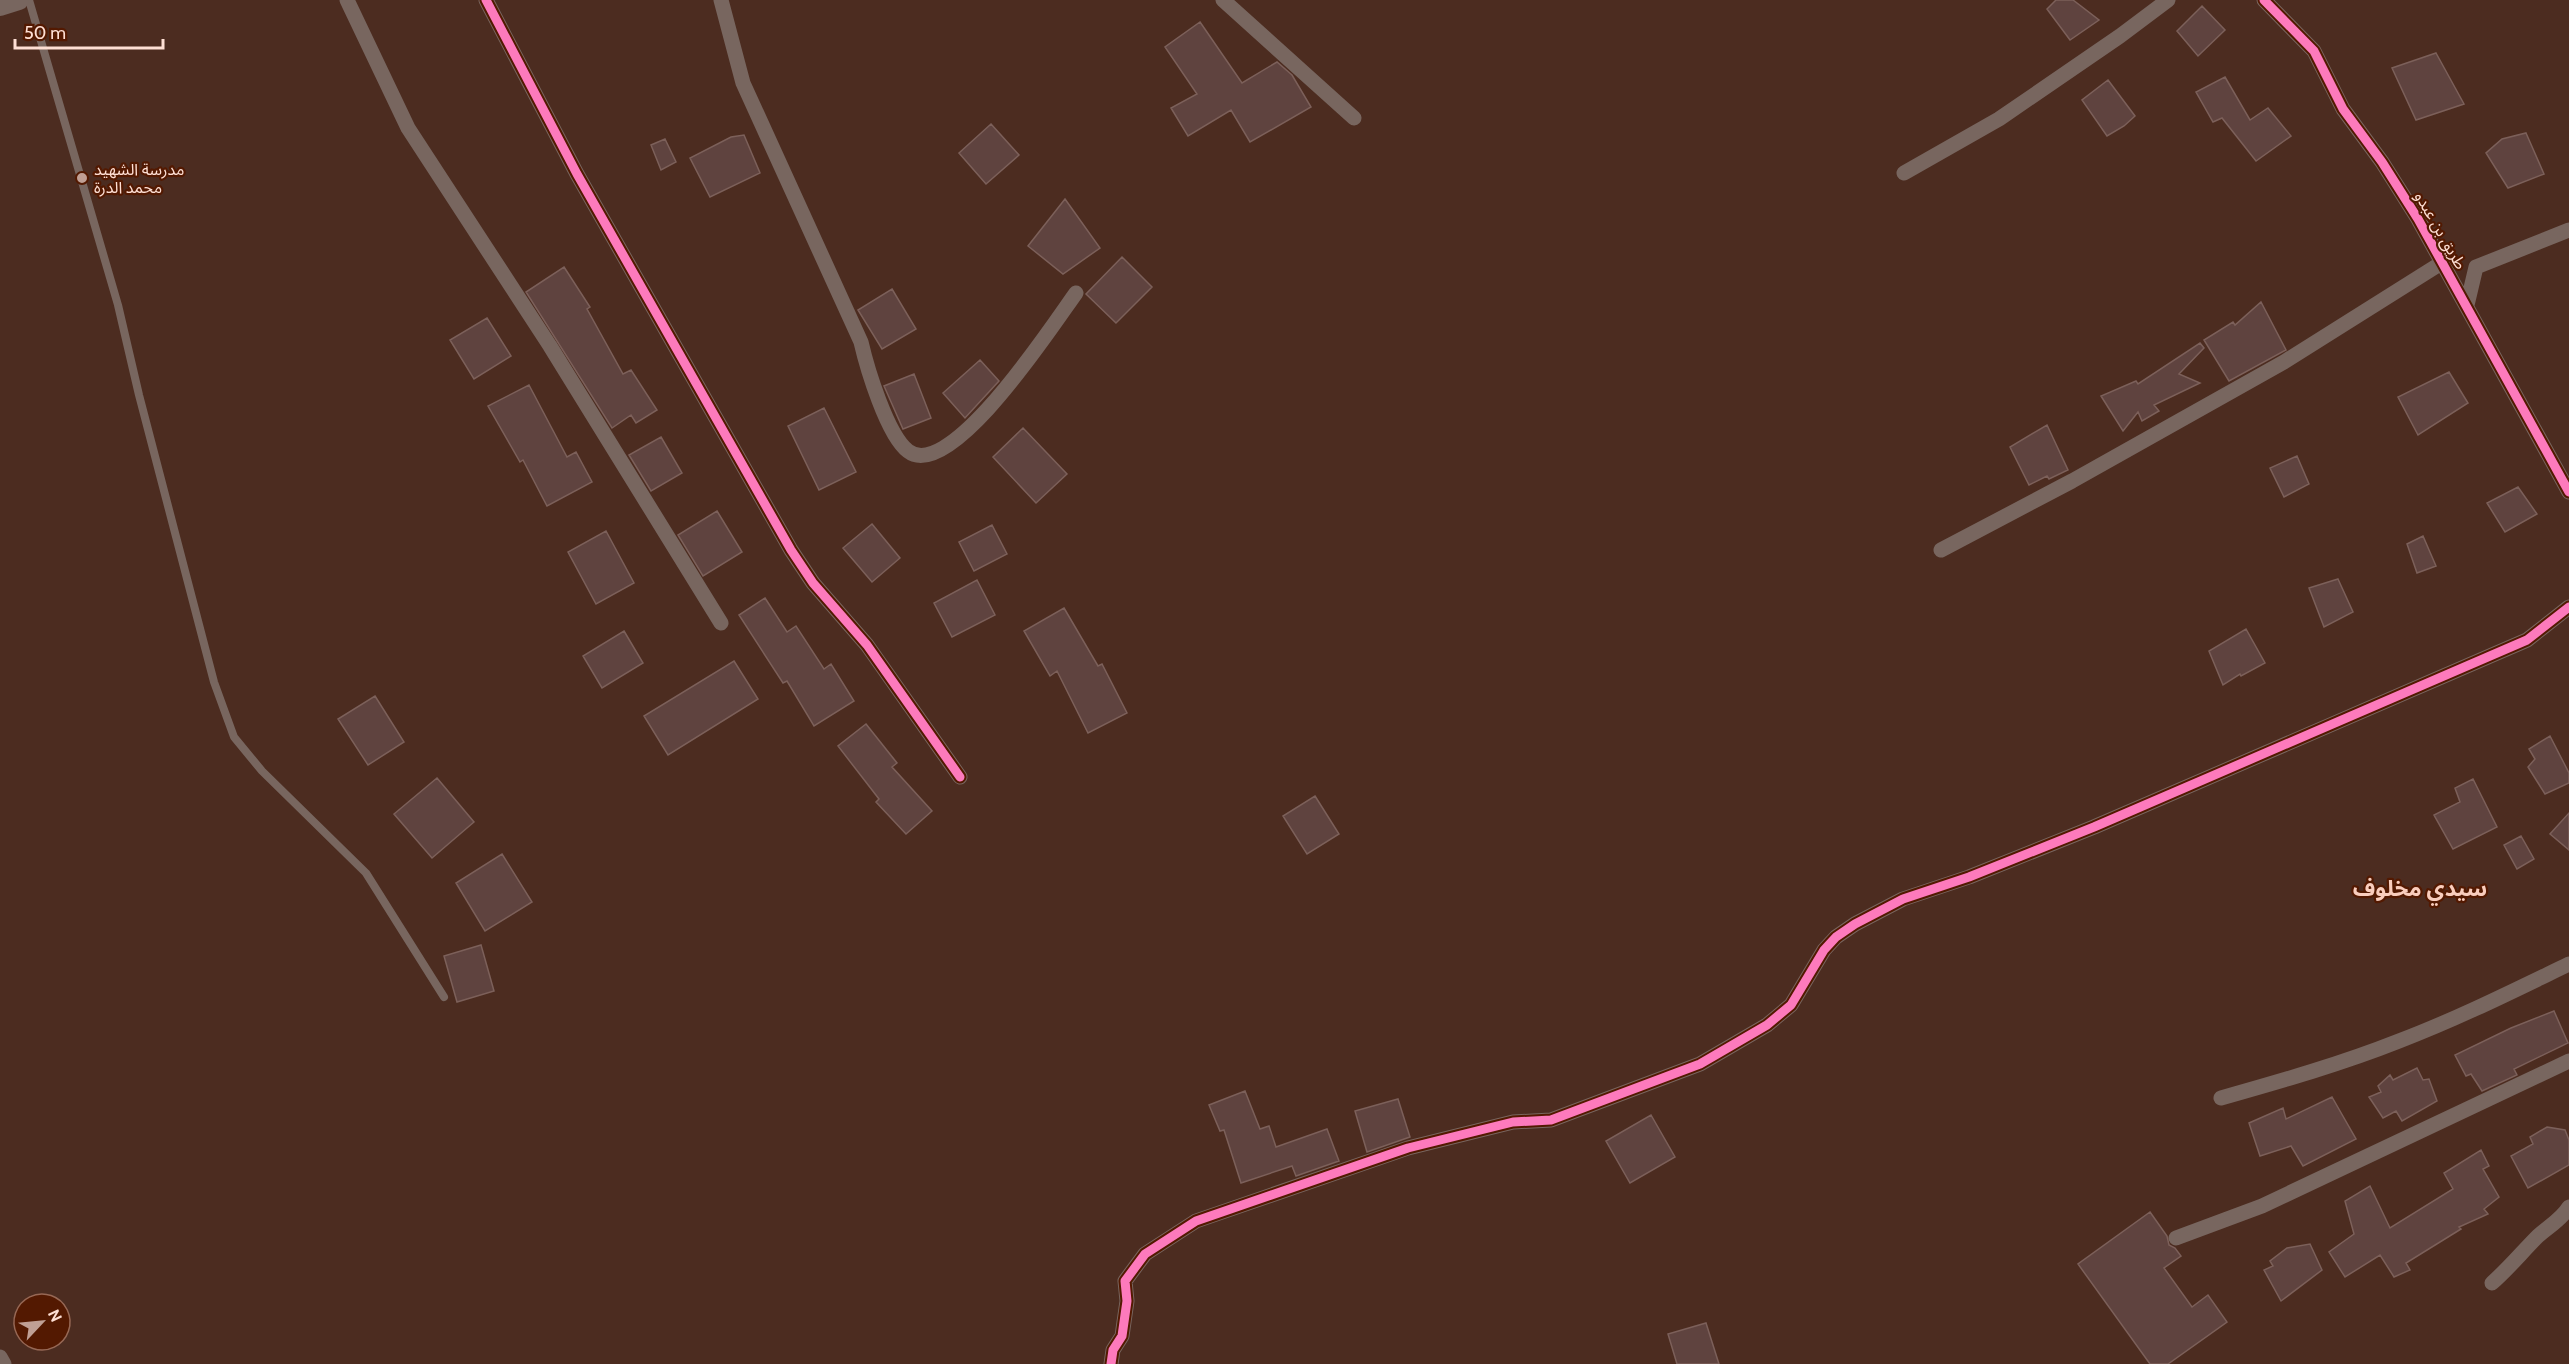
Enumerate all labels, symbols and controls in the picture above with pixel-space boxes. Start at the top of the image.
scale bar [15,12,164,50]
text: 50 m [24,22,66,44]
place label: مدرسة الشهيد محمد الدرة [94,160,184,197]
marker: مدرسة الشهيد محمد الدرة [75,171,89,185]
street label: طريق بن عبدو [2410,188,2471,273]
district label: سيدي مخلوف [2353,875,2487,906]
north arrow [12,1292,72,1352]
text: N [44,1306,66,1325]

